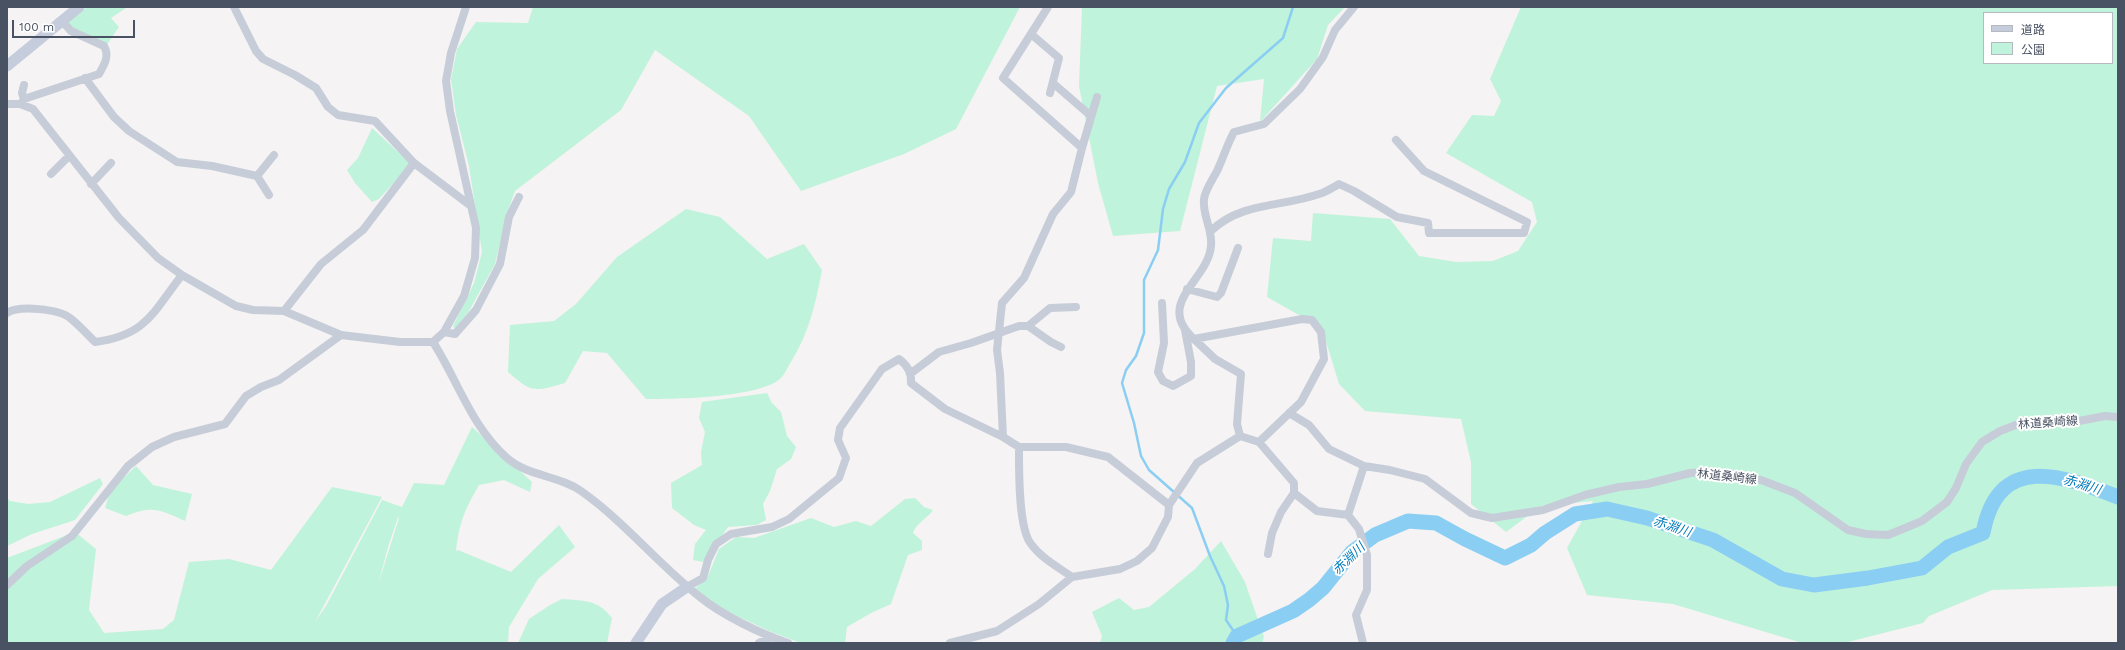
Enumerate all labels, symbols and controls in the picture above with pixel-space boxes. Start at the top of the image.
scale bar [14,12,137,38]
legend [1983,12,2113,64]
text: 100 m [19,20,54,34]
text: 道路 [2021,23,2045,37]
text: 公園 [2021,43,2045,57]
street label: 林道桑崎線 [2018,414,2078,432]
street label: 林道桑崎線 [1696,467,1758,487]
water label: 赤淵川 [2061,472,2103,498]
water label: 赤淵川 [1651,514,1693,540]
water label: 赤淵川 [1330,540,1368,578]

